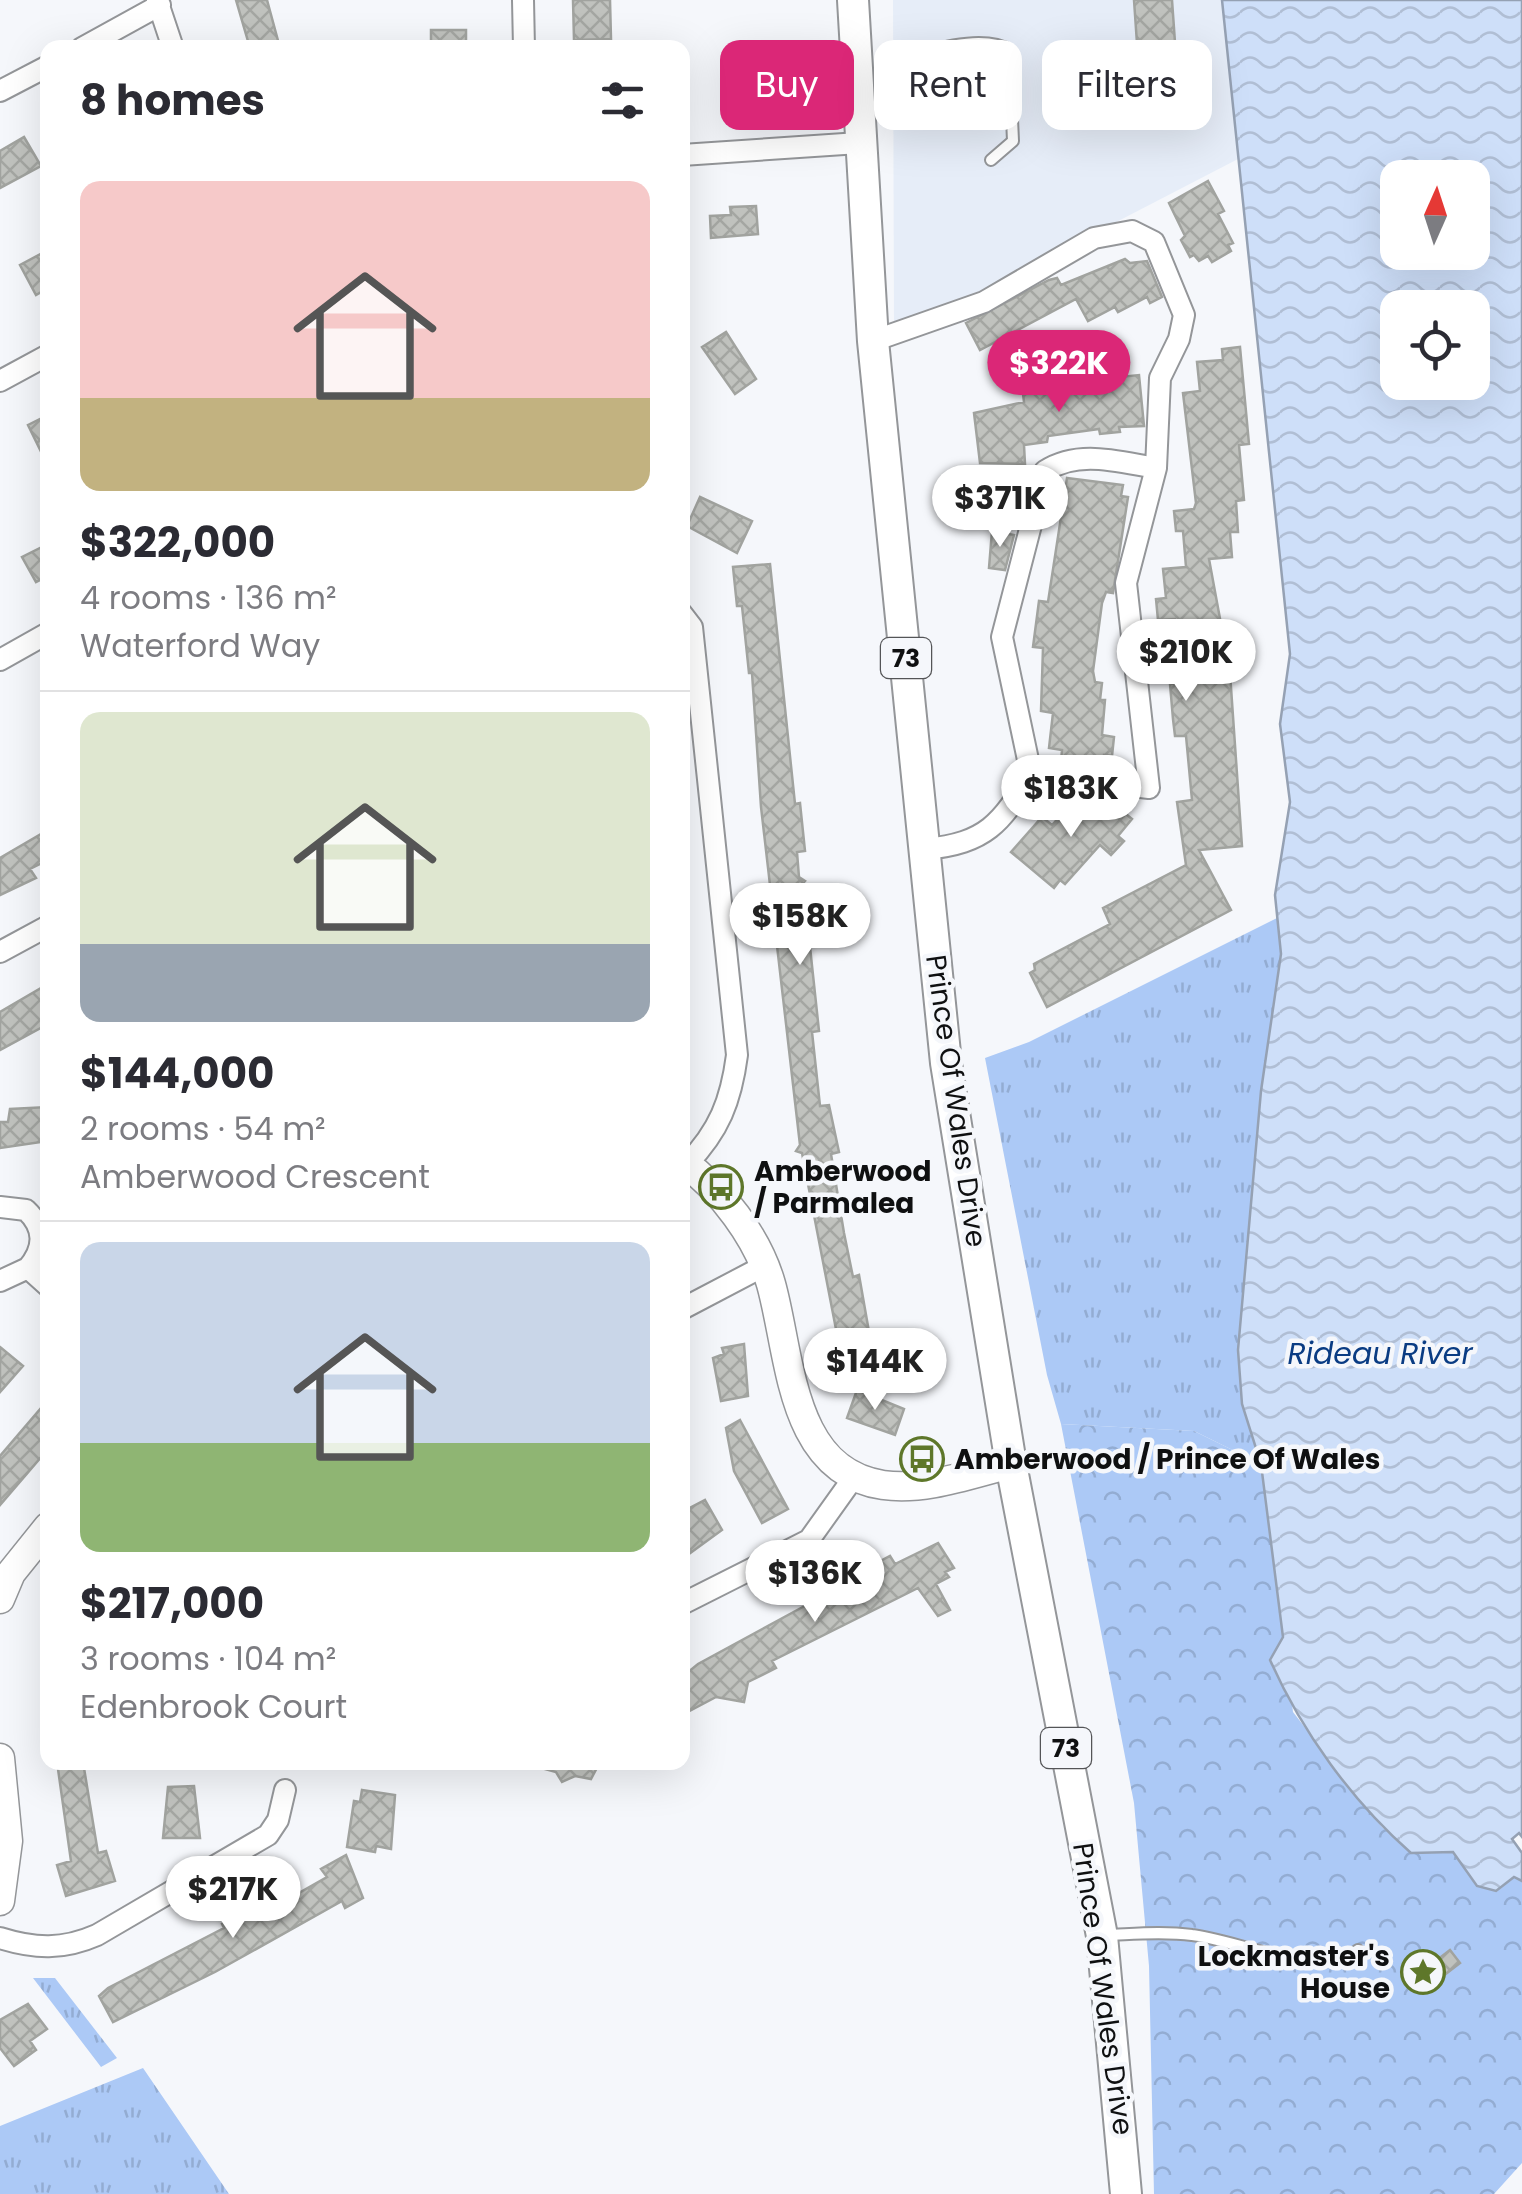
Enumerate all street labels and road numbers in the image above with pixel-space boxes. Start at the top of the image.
road number: 73 [881,638,931,678]
street label: Prince Of Wales Drive [916,952,996,1250]
road number: 73 [1041,1728,1091,1768]
street label: Prince Of Wales Drive [1063,1840,1143,2138]

